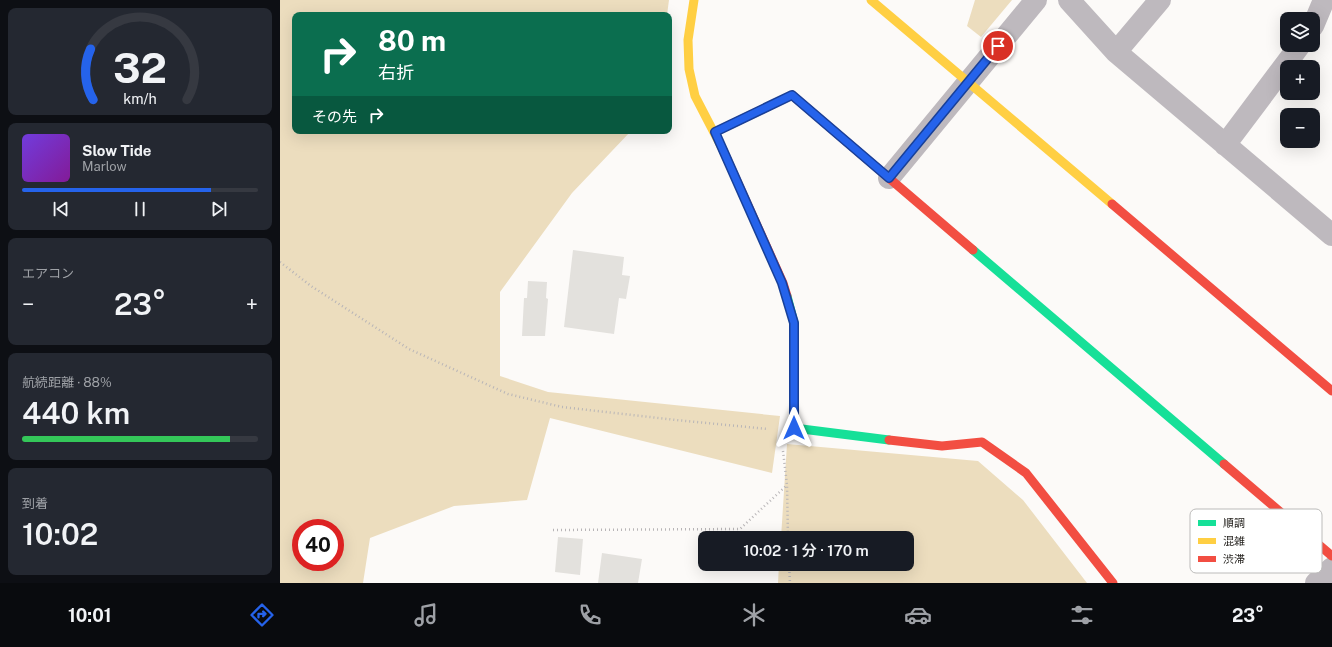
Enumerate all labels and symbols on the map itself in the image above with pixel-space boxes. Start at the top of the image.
pin [981,29,1015,63]
position arrow [773,407,815,449]
legend [1190,509,1322,573]
text: 順調 [1223,517,1245,529]
speed limit sign: 40 [292,519,344,571]
text: 混雑 [1223,535,1245,547]
text: 渋滞 [1223,553,1245,565]

